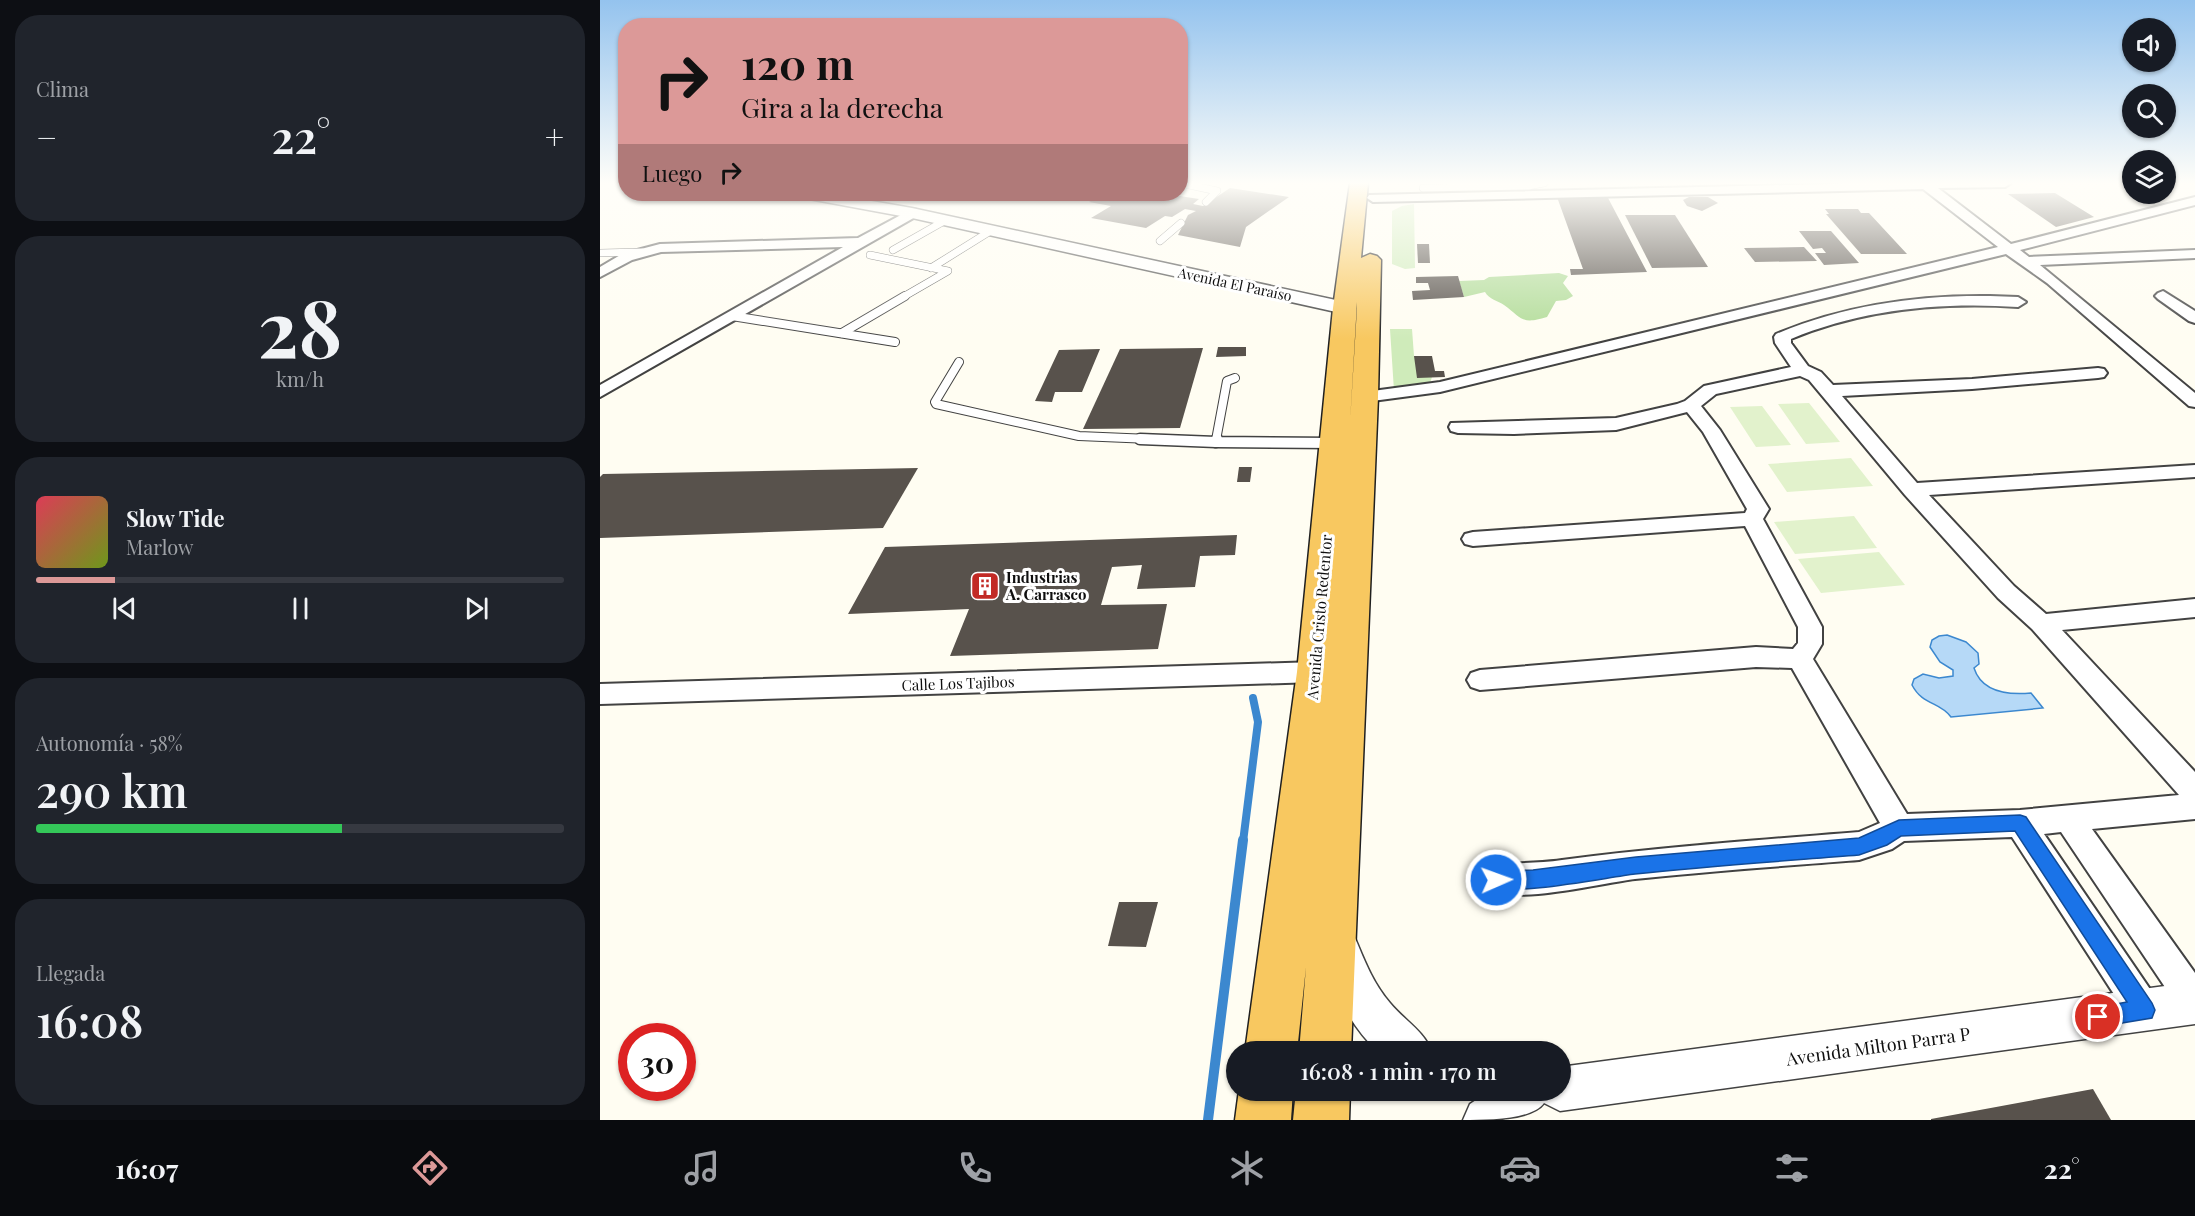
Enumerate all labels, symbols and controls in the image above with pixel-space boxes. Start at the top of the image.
map controls [2122,18,2176,204]
button: sound [2122,18,2176,72]
text: 120 m [741,35,854,91]
icon: right [642,42,720,120]
text: Clima [36,75,89,102]
button: search [2122,84,2176,138]
text: Gira a la derecha [741,89,943,125]
text: 22° [271,105,331,165]
text: − [36,114,57,158]
text: + [545,114,564,158]
button: layers [2122,150,2176,204]
icon: right [714,156,747,189]
text: Luego [642,158,702,188]
street label: Avenida El Paraíso [1175,262,1294,305]
text: 28 [258,274,342,378]
text: km/h [276,365,324,392]
text: Slow Tide [126,503,225,533]
text: Marlow [126,533,194,560]
street label: Avenida Cristo Redentor [1302,533,1336,701]
place label: Industrias A. Carrasco [1005,567,1087,604]
building icon: Industrias A. Carrasco [969,570,1001,602]
icon: previous [108,592,141,625]
icon: pause [284,592,317,625]
icon: next [460,592,493,625]
street label: Calle Los Tajibos [901,671,1015,695]
text: Autonomía · 58% [36,729,183,756]
text: 290 km [36,759,188,819]
position arrow [1464,848,1528,912]
text: Llegada [36,959,105,986]
text: 16:08 [36,989,143,1049]
pin [2072,991,2123,1042]
icon: arrive [2081,1000,2114,1033]
street label: Avenida Milton Parra P [1783,1021,1972,1071]
speed limit sign: 30 [618,1023,696,1101]
text: 16:08 · 1 min · 170 m [1301,1056,1496,1086]
icon: directions [409,1147,451,1189]
icon: music [681,1147,723,1189]
icon: phone [954,1147,996,1189]
icon: climate [1226,1147,1268,1189]
icon: car [1499,1147,1541,1189]
icon: filters [1771,1147,1813,1189]
text: 16:07 [115,1150,178,1186]
text: 22° [2044,1150,2080,1186]

